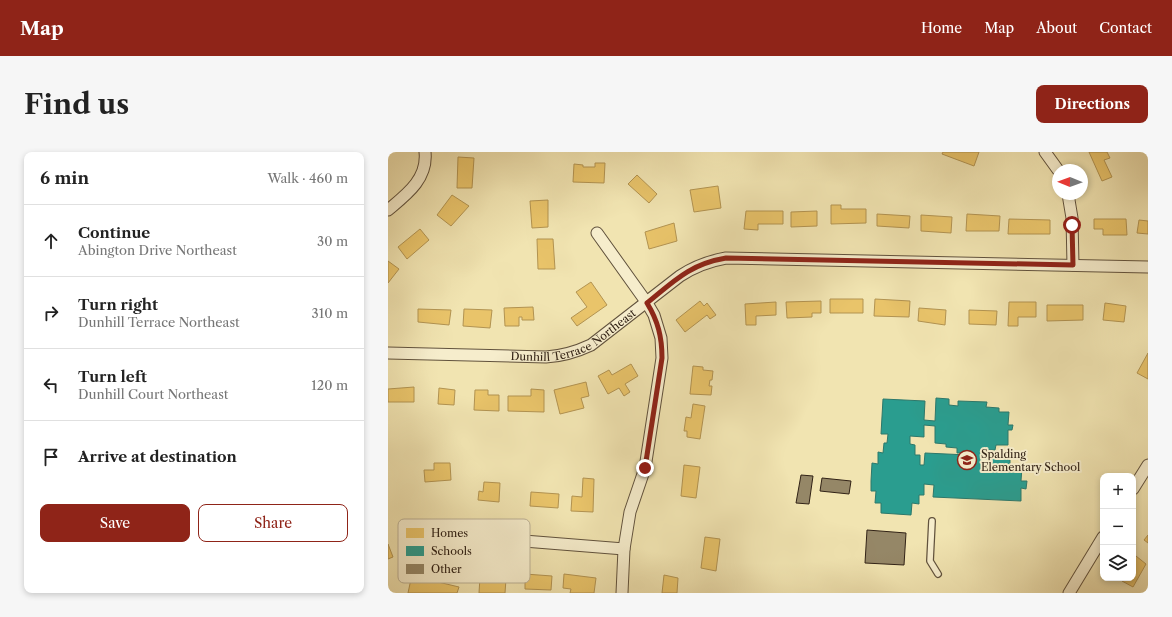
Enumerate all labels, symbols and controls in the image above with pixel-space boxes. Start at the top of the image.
text: Map [20,17,64,40]
text: Home [921,19,962,37]
text: Map [984,19,1014,37]
text: About [1036,19,1077,37]
text: Contact [1099,19,1152,37]
button: Directions [1036,85,1148,123]
text: Find us [24,87,129,121]
north arrow [1052,164,1088,200]
text: 6 min [40,168,89,188]
text: Walk · 460 m [267,170,348,186]
route start [1063,216,1081,234]
text: Continue [78,223,150,242]
icon: ahead [40,230,62,252]
text: 30 m [317,233,348,249]
text: Abington Drive Northeast [78,242,237,258]
text: Turn right [78,295,158,314]
icon: right [40,302,62,324]
text: 310 m [312,305,348,321]
street label: Dunhill Terrace Northeast [510,306,638,364]
text: Dunhill Terrace Northeast [78,314,240,330]
text: Turn left [78,367,147,386]
icon: left [40,374,62,396]
text: 120 m [311,377,348,393]
text: Dunhill Court Northeast [78,386,228,402]
icon: arrive [40,446,62,468]
text: Arrive at destination [78,447,237,466]
place label: Spalding Elementary School [981,447,1081,474]
school or university icon: Spalding Elementary School [956,449,978,471]
route end [636,459,654,477]
map controls [1100,473,1136,581]
button: + [1100,473,1136,509]
button: Save [40,504,190,542]
button: Share [198,504,348,542]
button: − [1100,509,1136,545]
legend [398,519,530,583]
text: Homes [431,526,468,540]
text: Schools [431,544,472,558]
button: layers [1100,545,1136,581]
text: Other [431,562,462,576]

